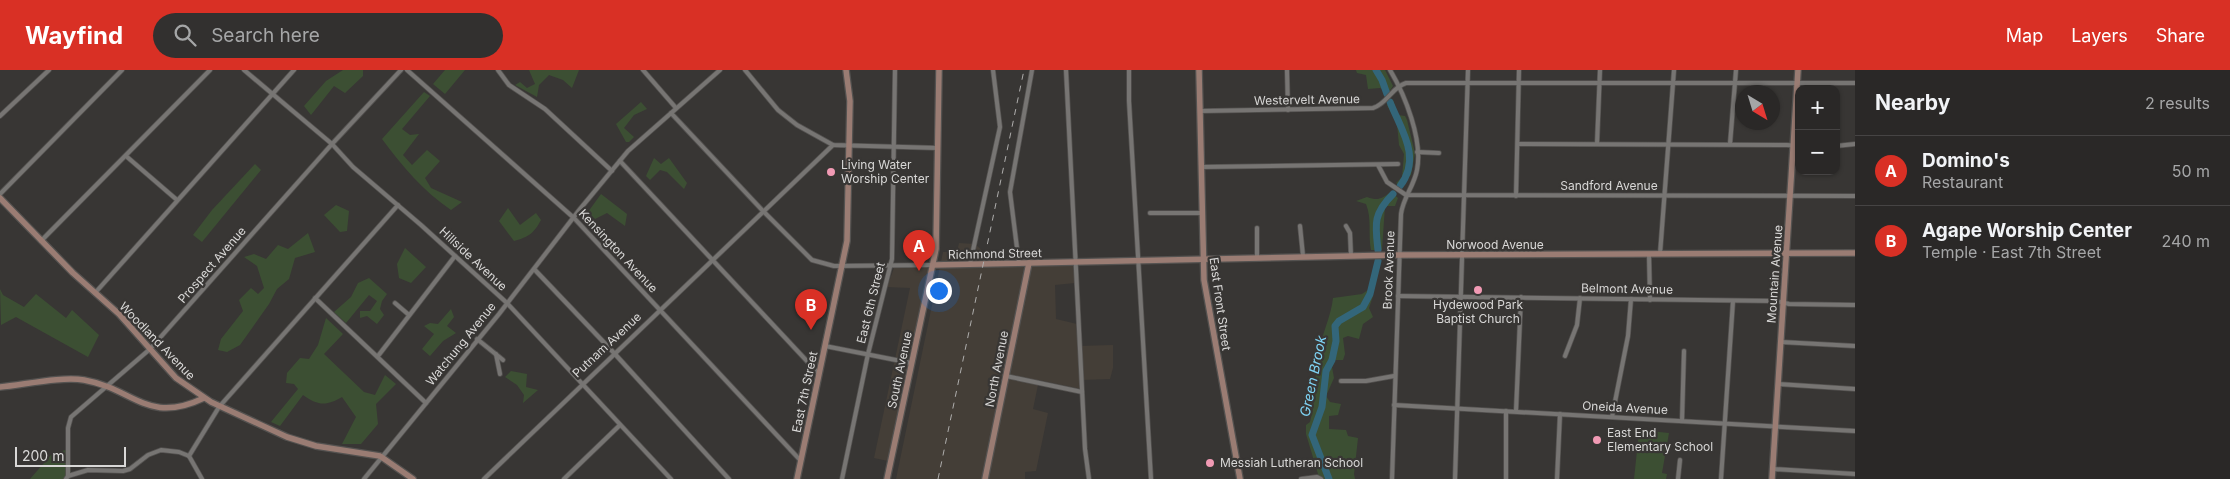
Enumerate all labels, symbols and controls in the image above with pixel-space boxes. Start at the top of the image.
search box [153,13,503,58]
text: Wayfind [25,21,123,50]
icon: search [171,21,199,49]
text: Search here [211,24,320,47]
text: Map [2006,25,2043,46]
text: Layers [2071,25,2128,46]
text: Share [2156,25,2205,46]
north arrow [1735,85,1780,130]
map controls [1795,85,1840,175]
button: + [1795,85,1840,130]
text: Nearby [1875,90,1950,115]
street label: Westervelt Avenue [1254,91,1360,108]
text: 2 results [2145,93,2210,113]
button: − [1795,130,1840,175]
text: Domino's [1922,149,2010,172]
place label: Living Water Worship Center [841,157,930,186]
text: A [1885,161,1897,181]
text: 50 m [2172,161,2210,181]
marker: Living Water Worship Center [825,166,837,178]
text: Restaurant [1922,172,2003,192]
street label: Sandford Avenue [1560,178,1658,193]
street label: Kensington Avenue [576,206,661,296]
text: Agape Worship Center [1922,219,2132,242]
street label: Prospect Avenue [174,223,249,306]
street label: Hillside Avenue [437,224,510,294]
street label: Mountain Avenue [1764,224,1785,324]
pin: A [903,230,935,271]
street label: Brook Avenue [1380,230,1397,310]
text: B [1886,231,1896,251]
text: 240 m [2162,231,2210,251]
street label: Norwood Avenue [1446,237,1544,252]
text: Temple · East 7th Street [1922,242,2101,262]
street label: Richmond Street [948,245,1042,262]
street label: East Front Street [1207,256,1234,352]
street label: East 6th Street [853,261,888,345]
your location [926,278,952,304]
street label: Belmont Avenue [1581,280,1673,297]
marker: Hydewood Park Baptist Church [1472,284,1484,296]
pin: B [795,289,827,330]
place label: Hydewood Park Baptist Church [1433,297,1523,326]
street label: Woodland Avenue [116,299,198,383]
street label: Watchung Avenue [422,299,499,388]
street label: Putnam Avenue [569,309,644,380]
street label: North Avenue [982,329,1011,408]
street label: South Avenue [884,330,915,410]
water label: Green Brook [1296,333,1329,418]
street label: East 7th Street [789,350,820,434]
street label: Oneida Avenue [1582,398,1668,417]
place label: East End Elementary School [1607,425,1713,454]
marker: East End Elementary School [1591,434,1603,446]
scale bar [15,444,126,467]
text: 200 m [22,447,64,464]
place label: Messiah Lutheran School [1220,455,1363,470]
marker: Messiah Lutheran School [1204,457,1216,469]

